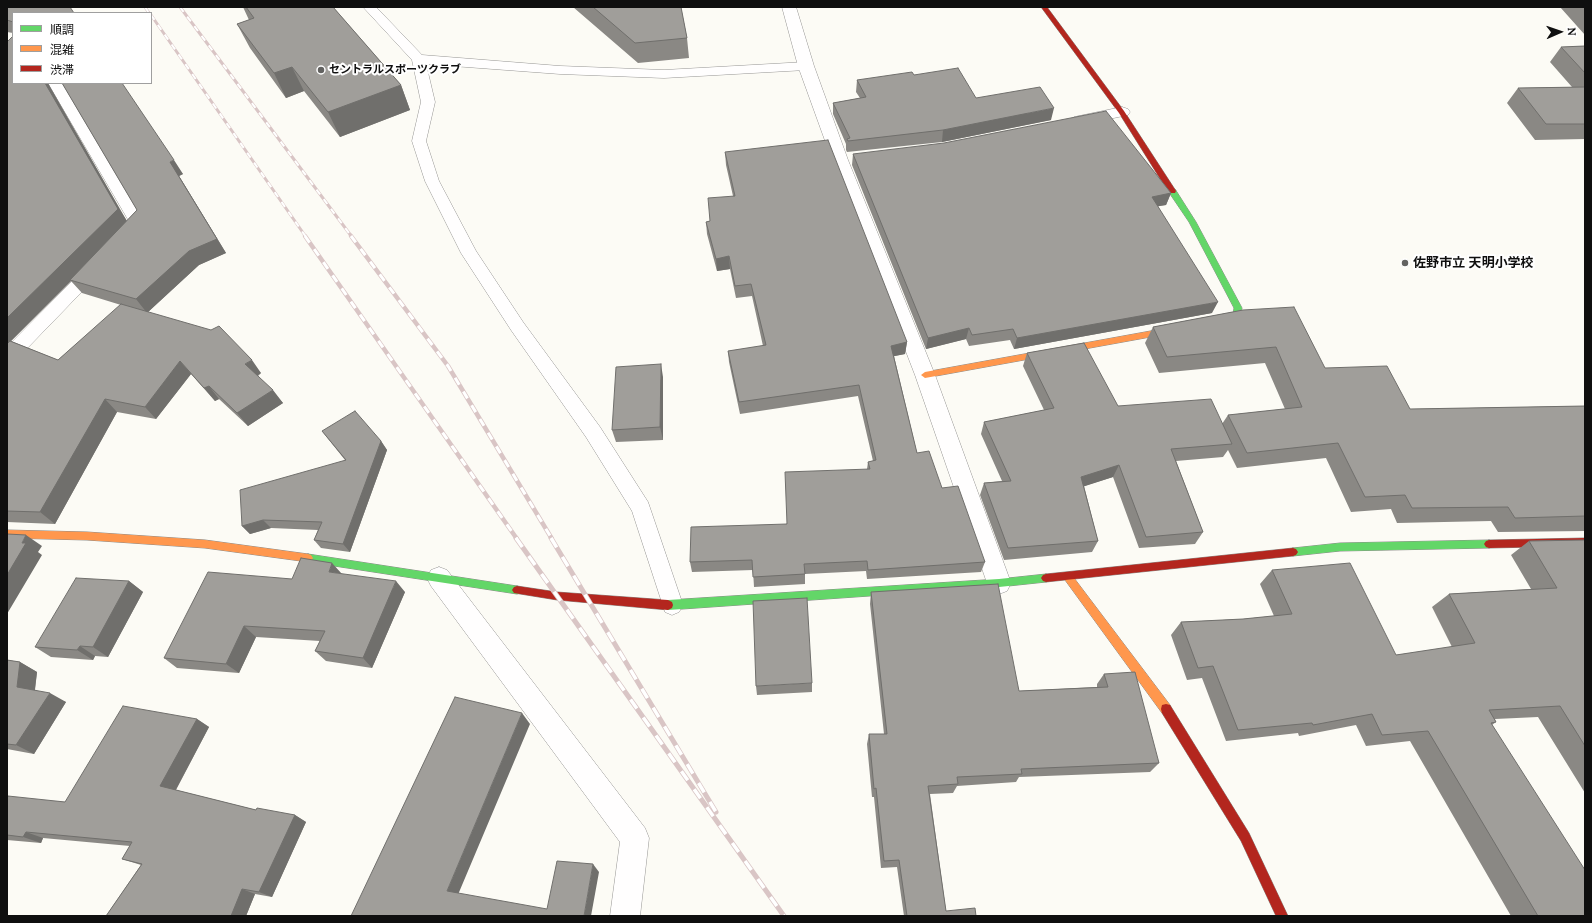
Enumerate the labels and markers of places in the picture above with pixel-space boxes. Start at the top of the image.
place label: セントラルスポーツクラブ [329,63,461,77]
marker: セントラルスポーツクラブ [316,65,326,75]
place label: 佐野市立 天明小学校 [1413,255,1533,271]
marker: 佐野市立 天明小学校 [1400,258,1410,268]

